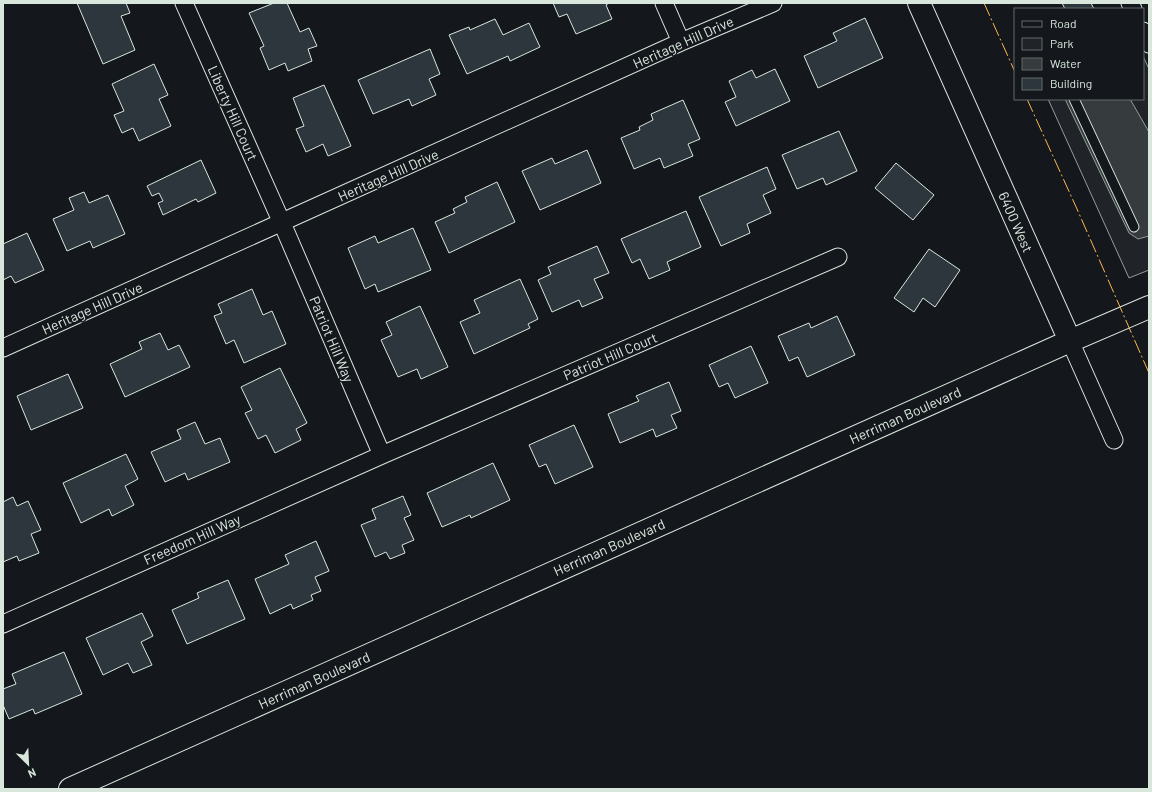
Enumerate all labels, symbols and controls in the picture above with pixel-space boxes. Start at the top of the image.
legend [1014,8,1144,100]
street label: Heritage Hill Drive [630,12,736,72]
text: Road [1050,16,1077,30]
text: Park [1050,36,1074,50]
text: Water [1050,56,1082,70]
street label: Liberty Hill Court [204,63,262,163]
text: Building [1050,76,1092,90]
street label: Heritage Hill Drive [335,145,441,205]
street label: 6400 West [995,189,1037,255]
street label: Heritage Hill Drive [39,278,145,338]
street label: Patriot Hill Way [306,293,358,385]
street label: Patriot Hill Court [560,329,660,383]
street label: Herriman Boulevard [847,383,963,447]
street label: Freedom Hill Way [141,510,244,568]
street label: Herriman Boulevard [551,515,667,579]
street label: Herriman Boulevard [256,648,372,712]
north arrow [8,744,48,784]
text: N [26,766,38,781]

